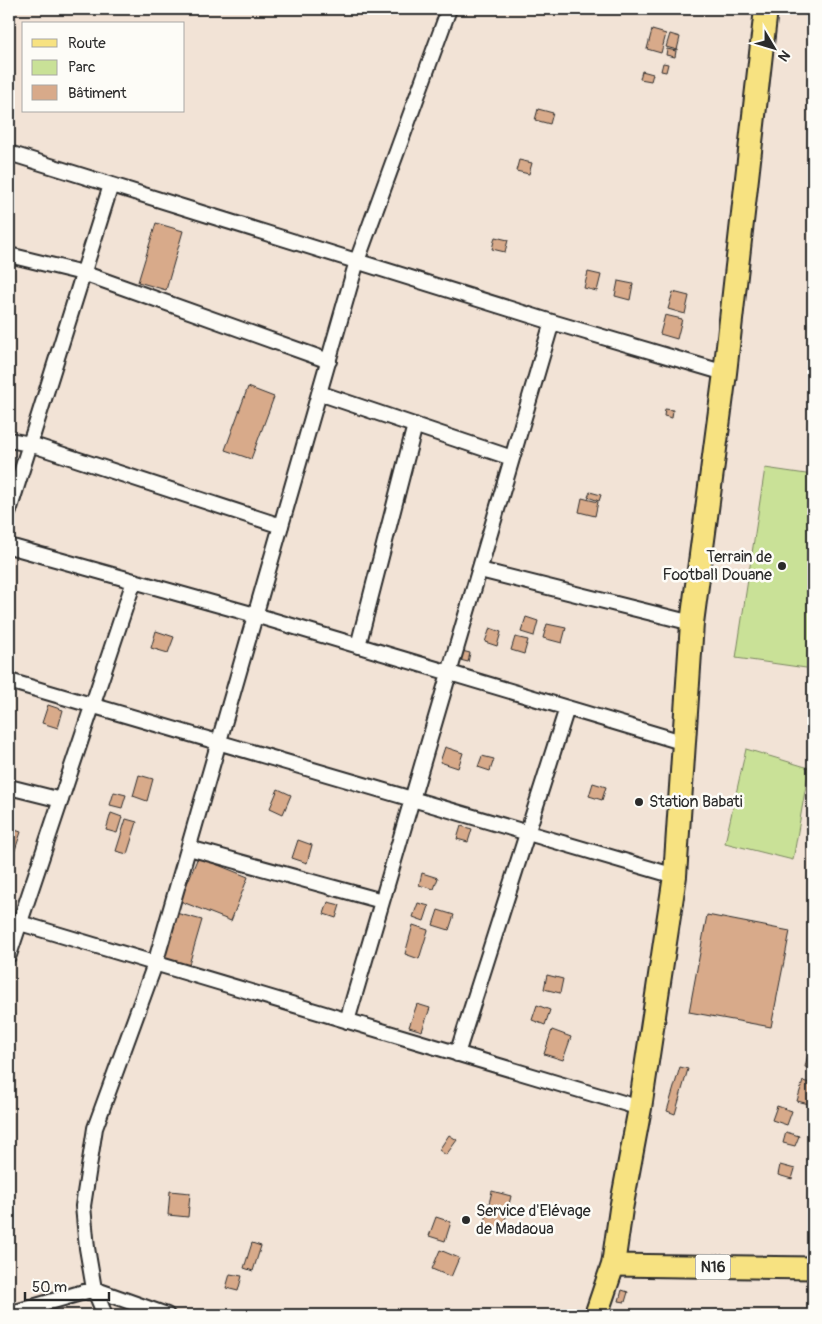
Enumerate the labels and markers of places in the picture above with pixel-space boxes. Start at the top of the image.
place label: Terrain de Football Douane [663,547,772,585]
marker: Terrain de Football Douane [776,560,788,572]
place label: Station Babati [649,792,743,812]
marker: Station Babati [633,796,645,808]
place label: Service d'Elévage de Madaoua [476,1201,591,1239]
marker: Service d'Elévage de Madaoua [460,1214,472,1226]

